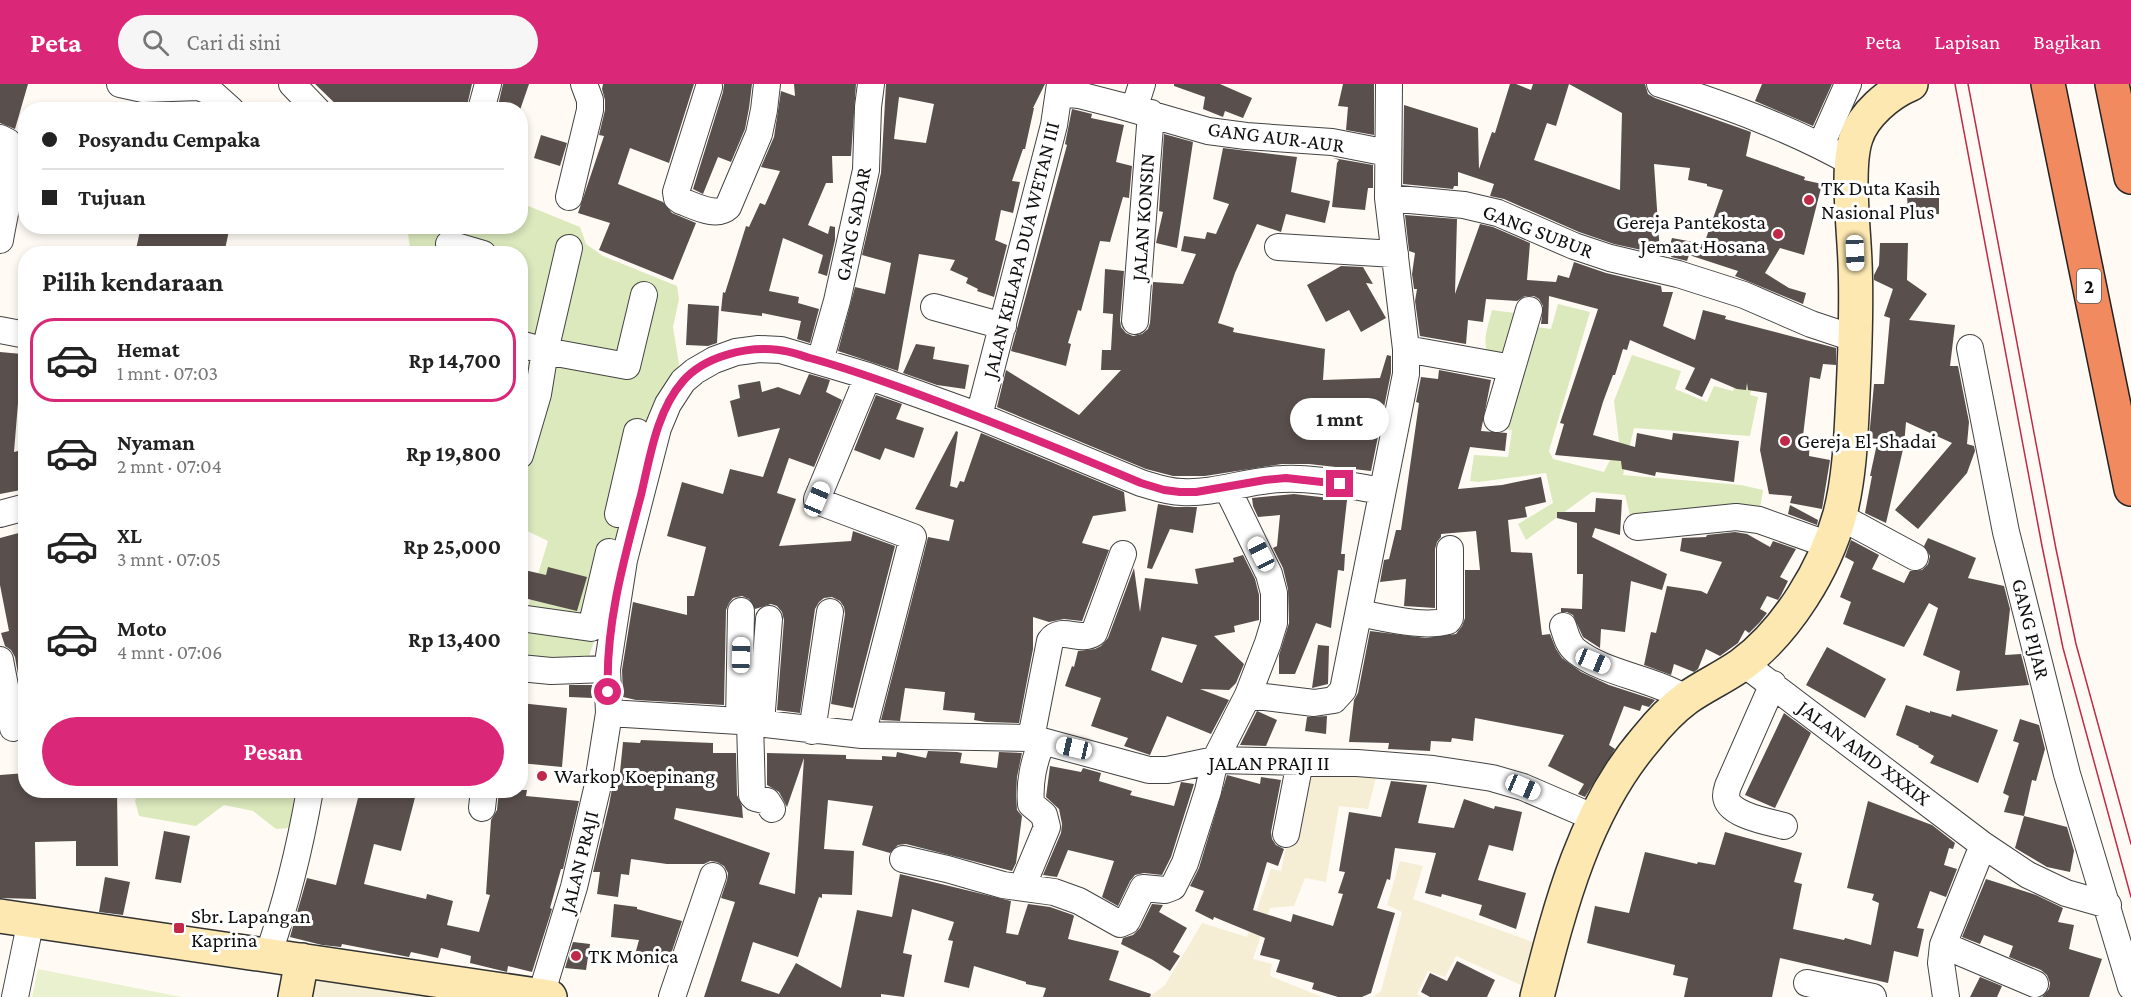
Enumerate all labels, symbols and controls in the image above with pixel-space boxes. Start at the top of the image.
search box [118,15,538,69]
icon: search [139,26,172,59]
text: Peta [30,27,82,58]
text: Cari di sini [187,30,281,55]
text: Peta [1865,30,1901,54]
text: Lapisan [1934,30,2000,54]
text: Bagikan [2033,30,2101,54]
street label: GANG AUR-AUR [1206,117,1346,157]
street label: JALAN KELAPA DUA WETAN III [977,119,1064,383]
text: Posyandu Cempaka [78,127,260,152]
street label: JALAN KONSIN [1126,152,1159,284]
street label: GANG SADAR [830,165,876,283]
place label: TK Duta Kasih Nasional Plus [1821,176,1941,224]
text: Tujuan [78,185,146,210]
marker: TK Duta Kasih Nasional Plus [1802,193,1816,207]
street label: GANG SUBUR [1479,199,1597,263]
place label: Gereja Pantekosta Jemaat Hosana [1616,210,1766,258]
marker: Gereja Pantekosta Jemaat Hosana [1771,227,1785,241]
car [1845,235,1865,271]
text: Pilih kendaraan [42,267,224,297]
road number: 2 [2077,269,2101,303]
icon: car [45,333,99,387]
text: Hemat [117,337,180,362]
text: Rp 14,700 [409,348,501,373]
text: 1 mnt · 07:03 [117,362,218,384]
callout: 1 mnt [1290,397,1390,439]
text: 1 mnt [1316,408,1363,430]
icon: car [45,426,99,480]
place label: Gereja El-Shadai [1797,429,1937,453]
text: Nyaman [117,430,195,455]
marker: Gereja El-Shadai [1778,434,1792,448]
text: Rp 19,800 [406,441,501,466]
text: 2 mnt · 07:04 [117,455,222,477]
route end [1326,470,1353,497]
car [802,479,832,519]
icon: car [45,519,99,573]
text: XL [117,523,142,548]
text: Rp 25,000 [403,534,501,559]
car [1245,534,1277,574]
text: 3 mnt · 07:05 [117,548,221,570]
street label: GANG PIJAR [2007,576,2055,682]
icon: car [45,612,99,666]
text: Moto [117,616,167,641]
text: Rp 13,400 [408,627,501,652]
car [732,637,750,673]
text: 4 mnt · 07:06 [117,641,223,663]
car [1573,646,1613,676]
route start [594,678,621,705]
street label: JALAN AMD XXXIX [1791,694,1935,811]
button: Pesan [42,717,504,786]
car [1054,735,1094,761]
street label: JALAN PRAJI II [1206,751,1330,775]
place label: Warkop Koepinang [554,764,715,788]
marker: Warkop Koepinang [535,769,549,783]
car [1503,772,1543,802]
street label: JALAN PRAJI [554,808,603,918]
place label: Sbr. Lapangan Kaprina [191,904,311,952]
marker: Sbr. Lapangan Kaprina [172,921,186,935]
place label: TK Monica [588,944,679,968]
marker: TK Monica [569,949,583,963]

